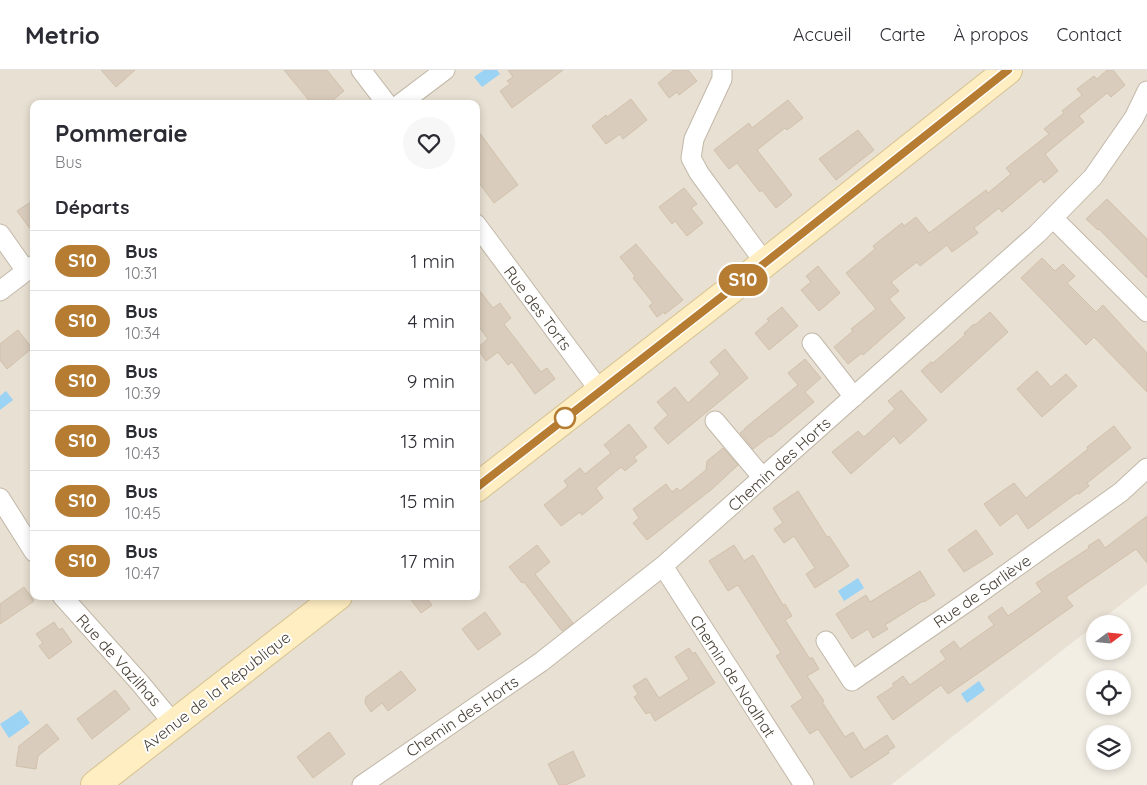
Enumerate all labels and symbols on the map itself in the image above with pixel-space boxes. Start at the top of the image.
street label: Rue des Torts [500,262,576,354]
line badge: S10 [714,264,772,296]
unlabelled marker [554,407,576,429]
street label: Chemin des Horts [723,413,835,515]
street label: Rue de Sarliève [929,550,1035,632]
street label: Rue de Vazilhas [72,610,166,710]
street label: Chemin de Noalhat [686,611,780,741]
north arrow [1086,615,1131,660]
street label: Avenue de la République [138,627,294,755]
street label: Chemin des Horts [402,671,522,761]

